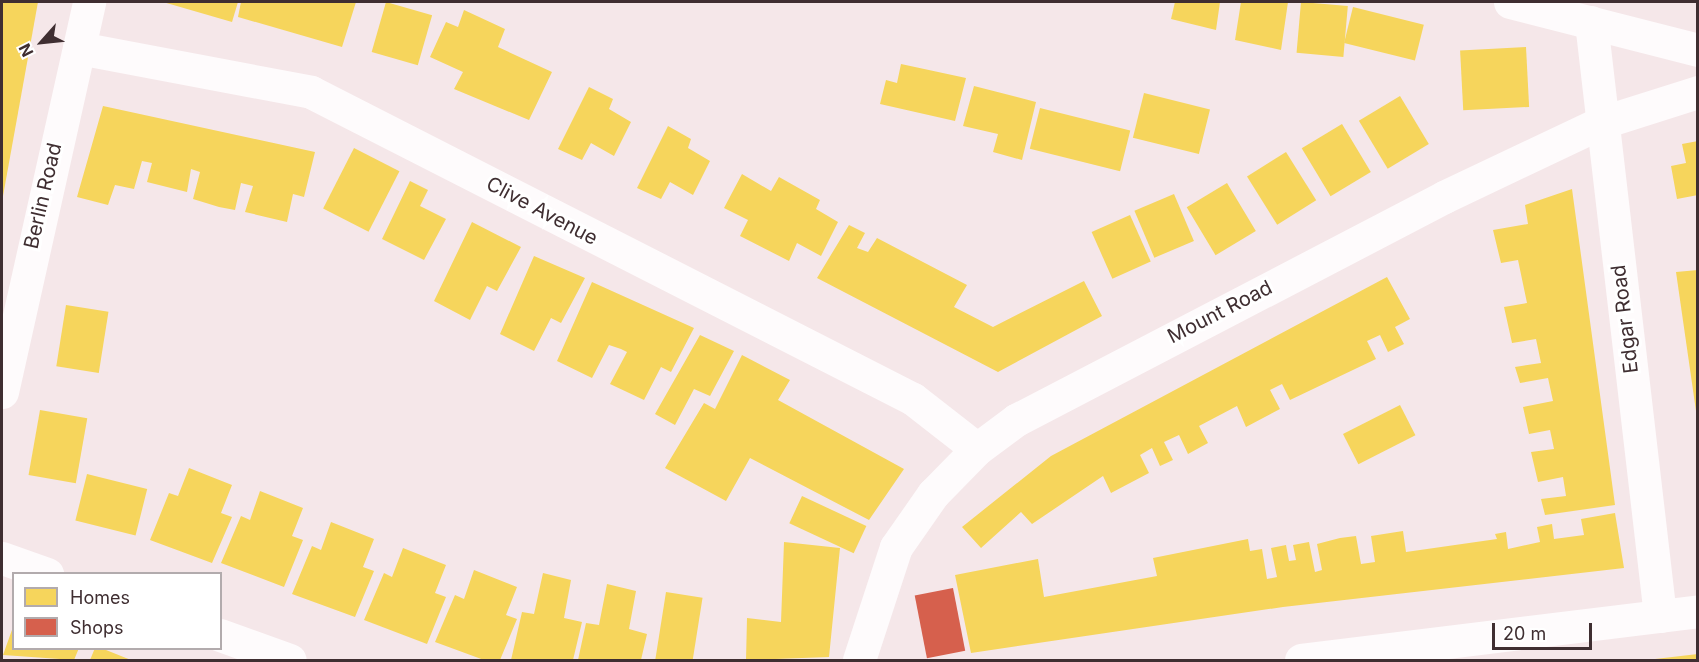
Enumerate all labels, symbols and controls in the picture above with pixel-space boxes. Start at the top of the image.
north arrow [12,12,72,72]
text: N [14,40,38,60]
street label: Berlin Road [19,141,67,251]
street label: Clive Avenue [482,172,602,250]
street label: Edgar Road [1606,263,1644,375]
street label: Mount Road [1164,275,1276,349]
legend [12,572,222,650]
text: Homes [70,587,130,608]
scale bar [1495,611,1596,649]
text: Shops [70,617,124,638]
text: 20 m [1503,623,1546,644]

